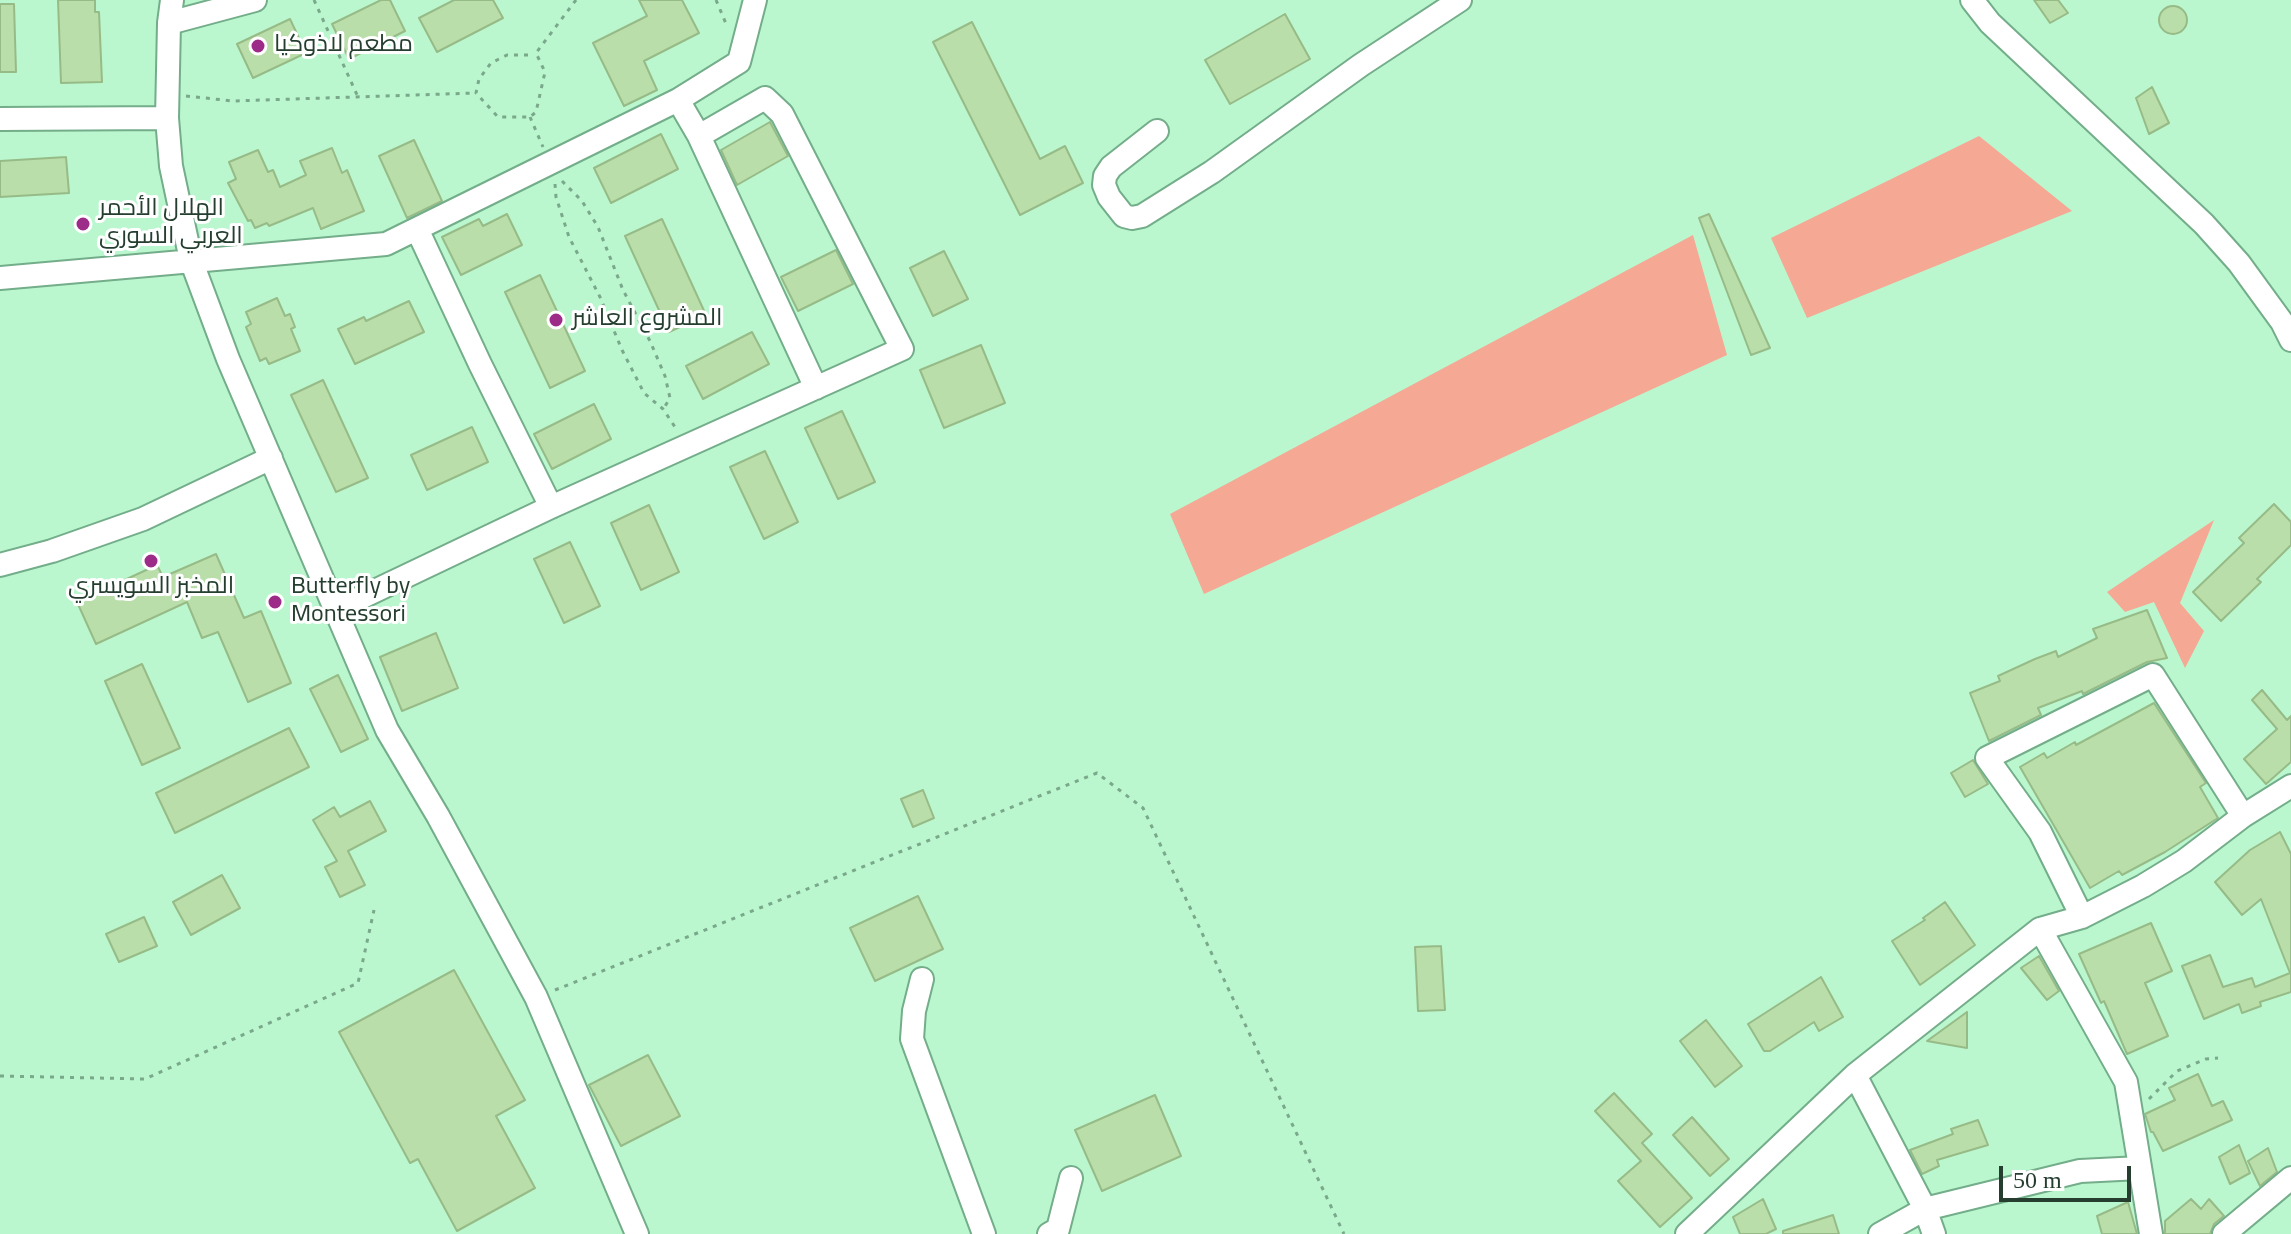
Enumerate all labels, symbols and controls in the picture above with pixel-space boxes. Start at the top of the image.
place label: مطعم لاذوكيا [274,32,413,60]
marker: مطعم لاذوكيا [249,37,267,55]
place label: الهلال الأحمر العربي السوري [99,196,243,252]
marker: الهلال الأحمر العربي السوري [74,215,92,233]
place label: المشروع العاشر [572,306,722,334]
marker: المشروع العاشر [547,311,565,329]
marker: المخبز السويسري [142,552,160,570]
place label: المخبز السويسري [68,574,234,602]
place label: Butterfly by Montessori [291,574,410,630]
marker: Butterfly by Montessori [266,593,284,611]
scale bar [2003,1150,2135,1200]
text: 50 m [2013,1167,2062,1193]

